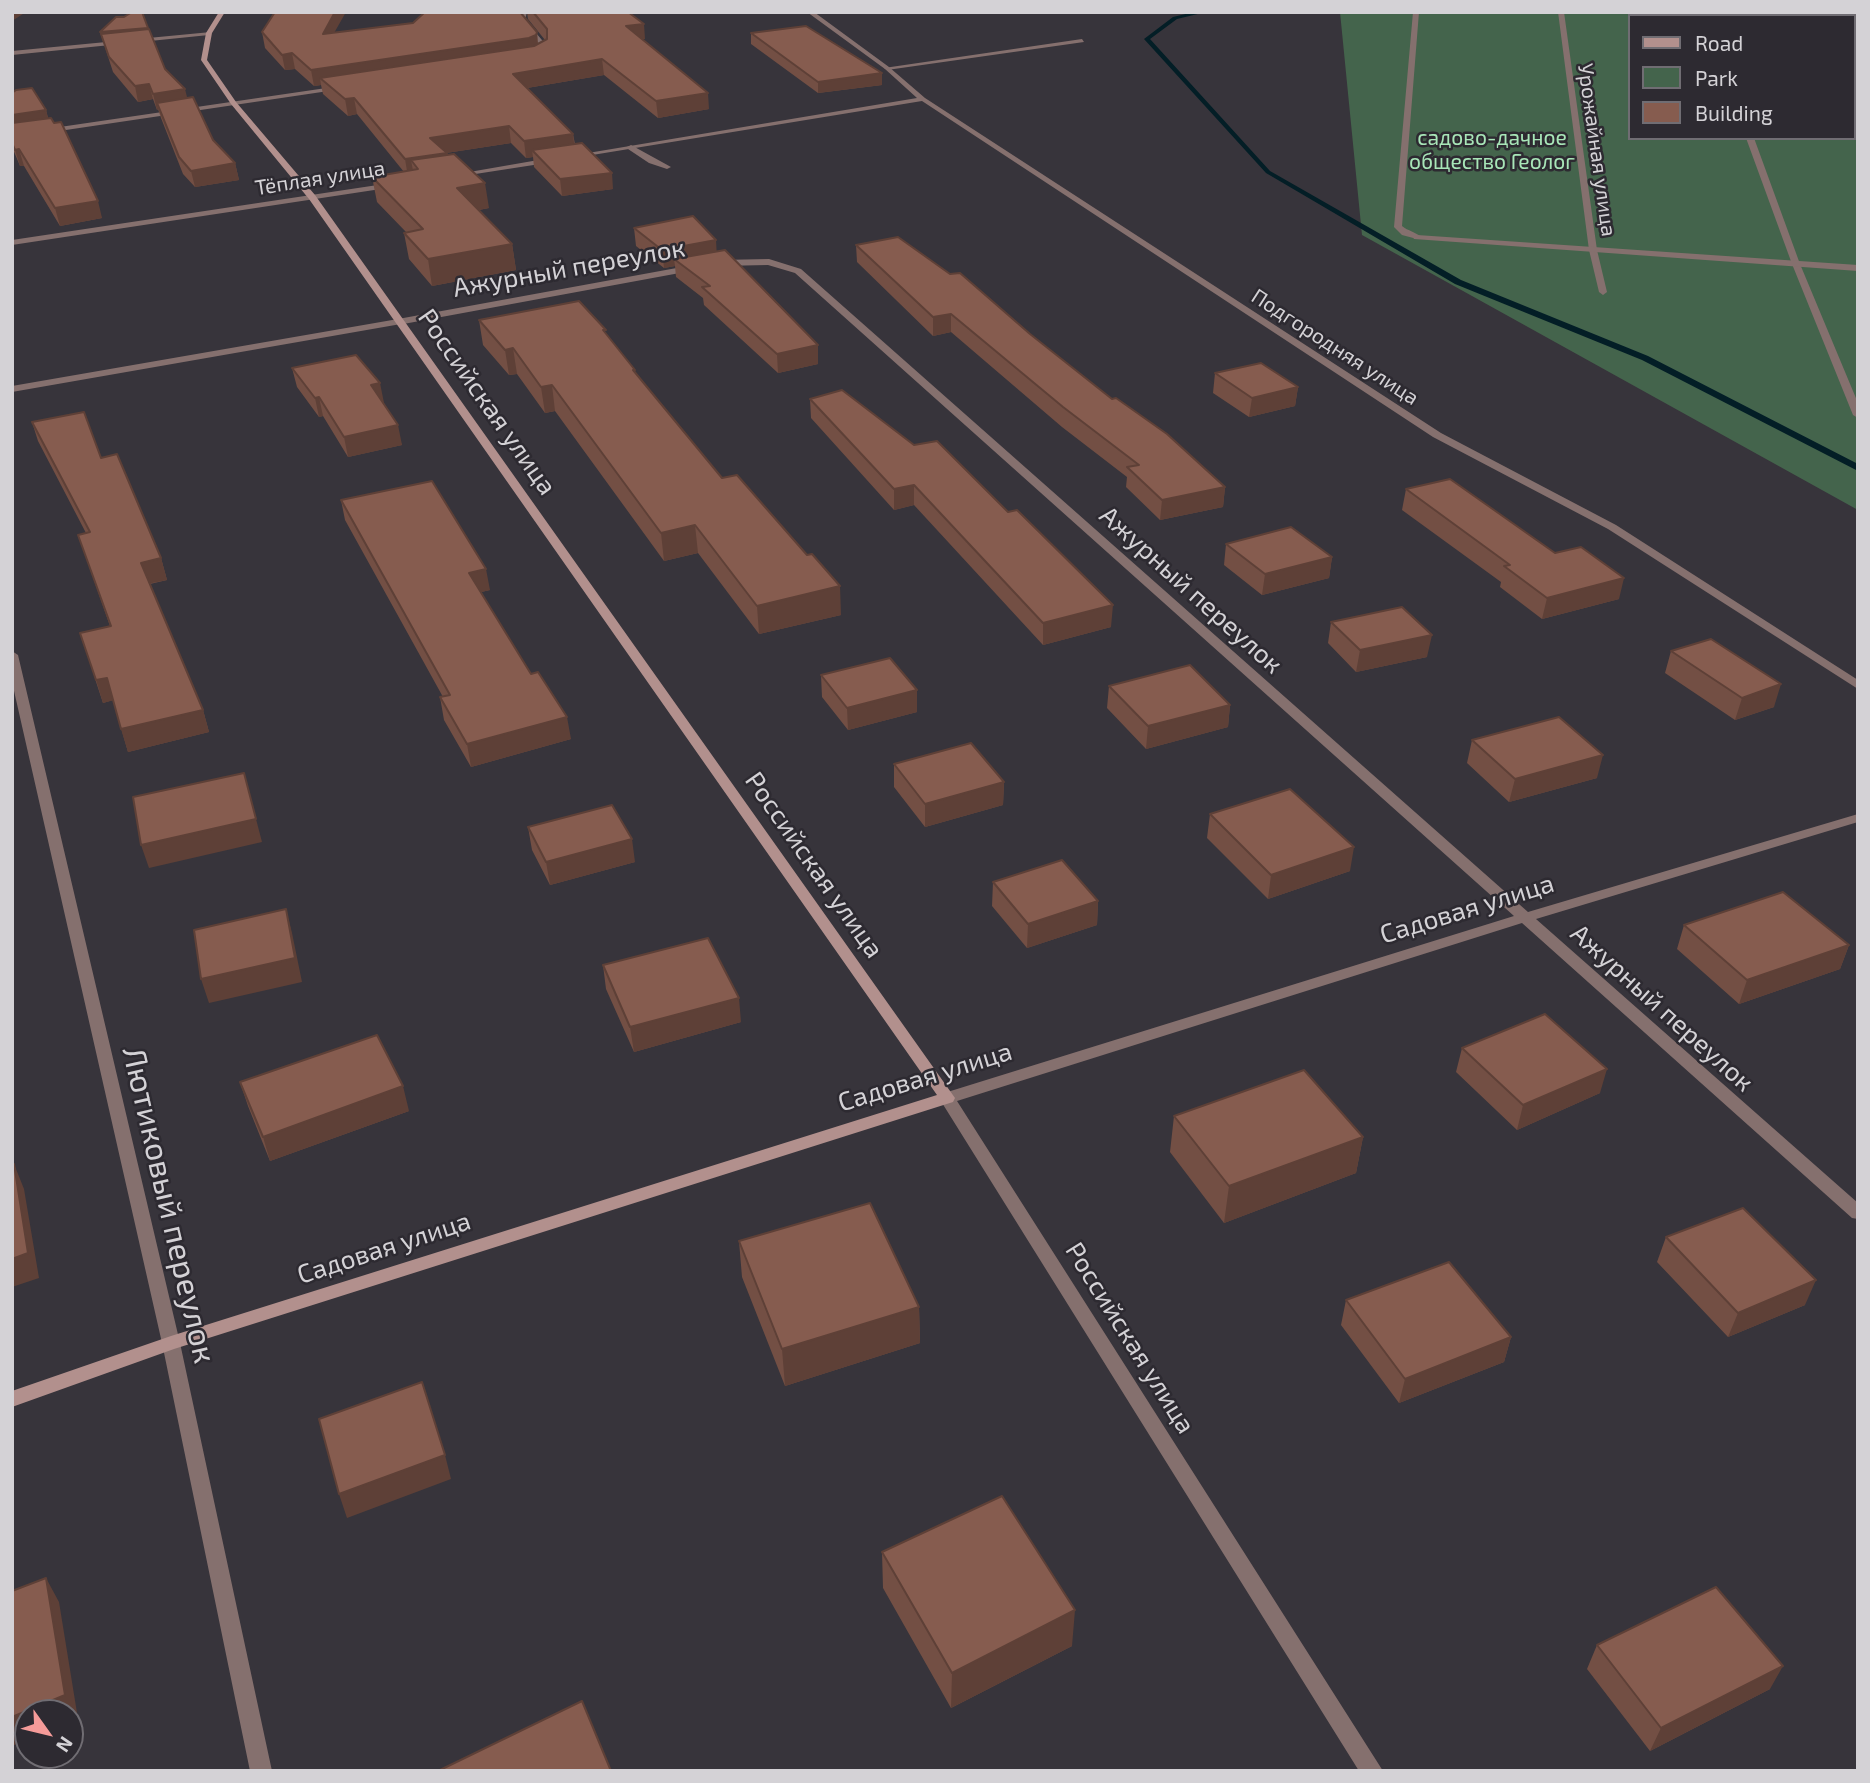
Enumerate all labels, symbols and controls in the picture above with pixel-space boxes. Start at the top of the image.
legend [1629,14,1856,140]
text: Road [1695,30,1743,55]
street label: Урожайная улица [1572,62,1622,238]
text: Park [1695,65,1738,90]
text: Building [1695,100,1773,125]
park label: садово-дачное общество Геолог [1409,125,1575,175]
street label: Тёплая улица [253,155,387,201]
street label: Ажурный переулок [451,232,687,304]
street label: Подгородняя улица [1247,284,1423,410]
street label: Российская улица [411,303,563,501]
street label: Ажурный переулок [1093,500,1289,680]
street label: Российская улица [738,766,890,964]
street label: Садовая улица [1376,868,1558,950]
street label: Ажурный переулок [1564,918,1760,1098]
street label: Садовая улица [834,1036,1016,1118]
street label: Лютиковый переулок [114,1043,224,1367]
street label: Садовая улица [293,1205,475,1291]
street label: Российская улица [1059,1237,1201,1439]
north arrow [14,1699,84,1769]
text: N [52,1733,79,1757]

